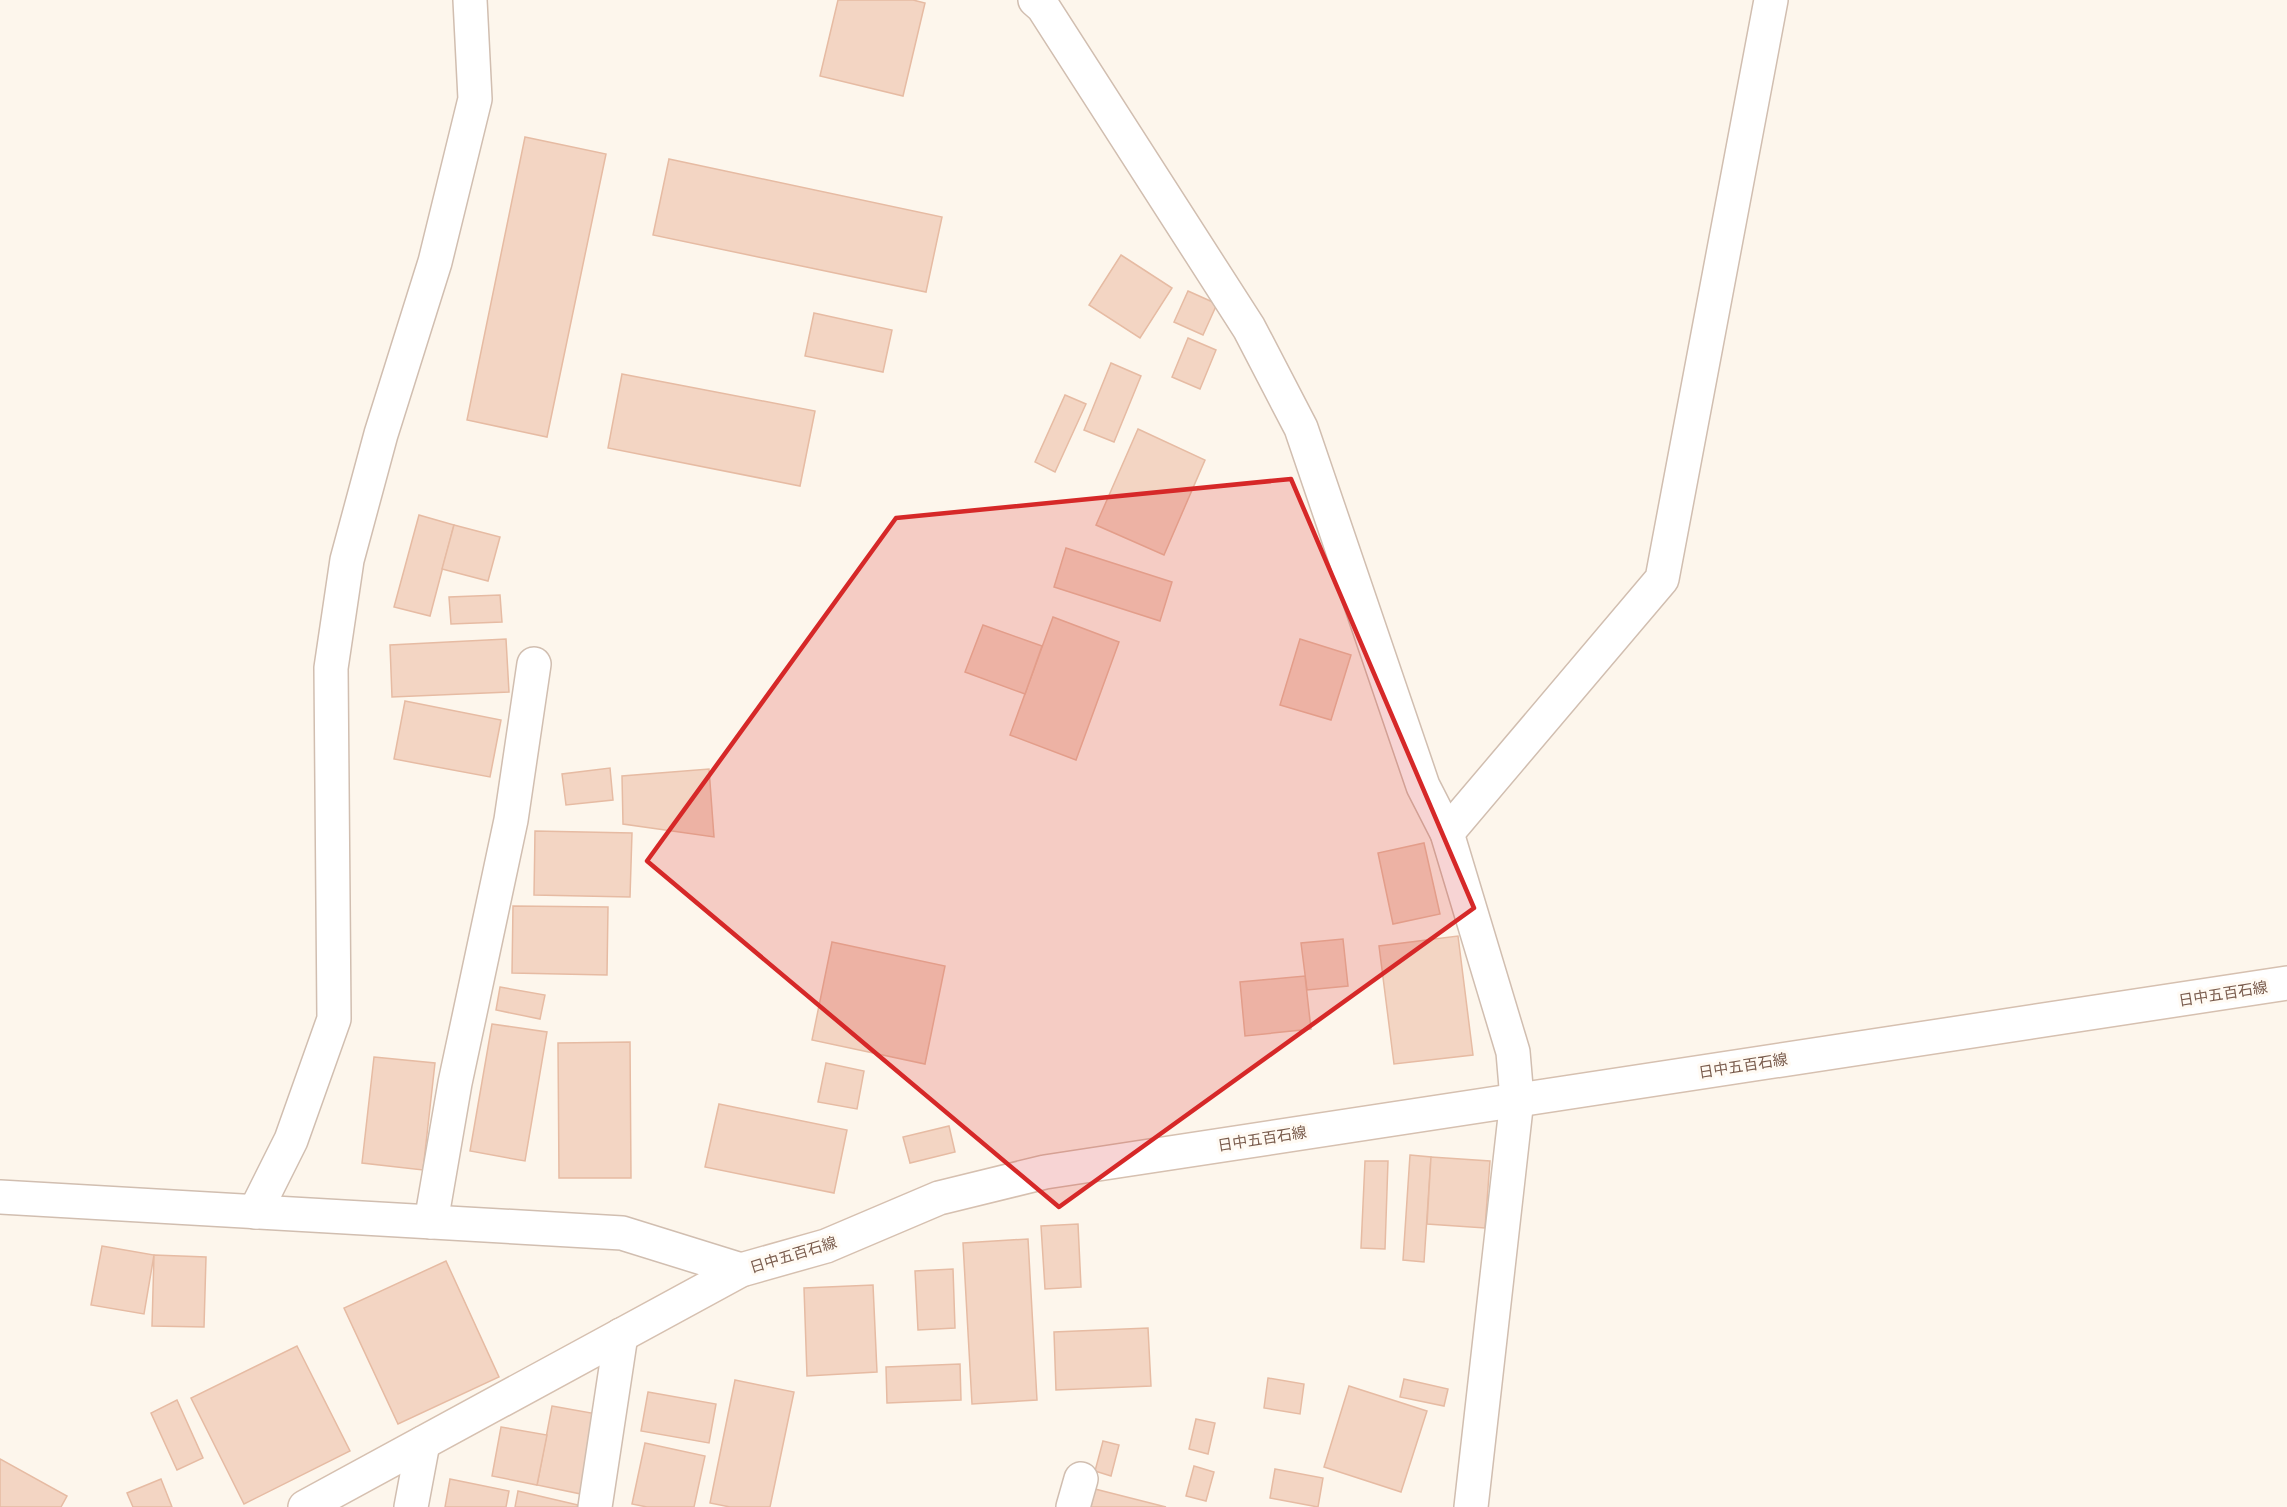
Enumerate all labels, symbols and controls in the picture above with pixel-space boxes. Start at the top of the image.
street label: 日中五百石線 [2177,977,2269,1009]
street label: 日中五百石線 [1697,1049,1789,1081]
street label: 日中五百石線 [1216,1122,1308,1154]
street label: 日中五百石線 [747,1232,839,1276]

